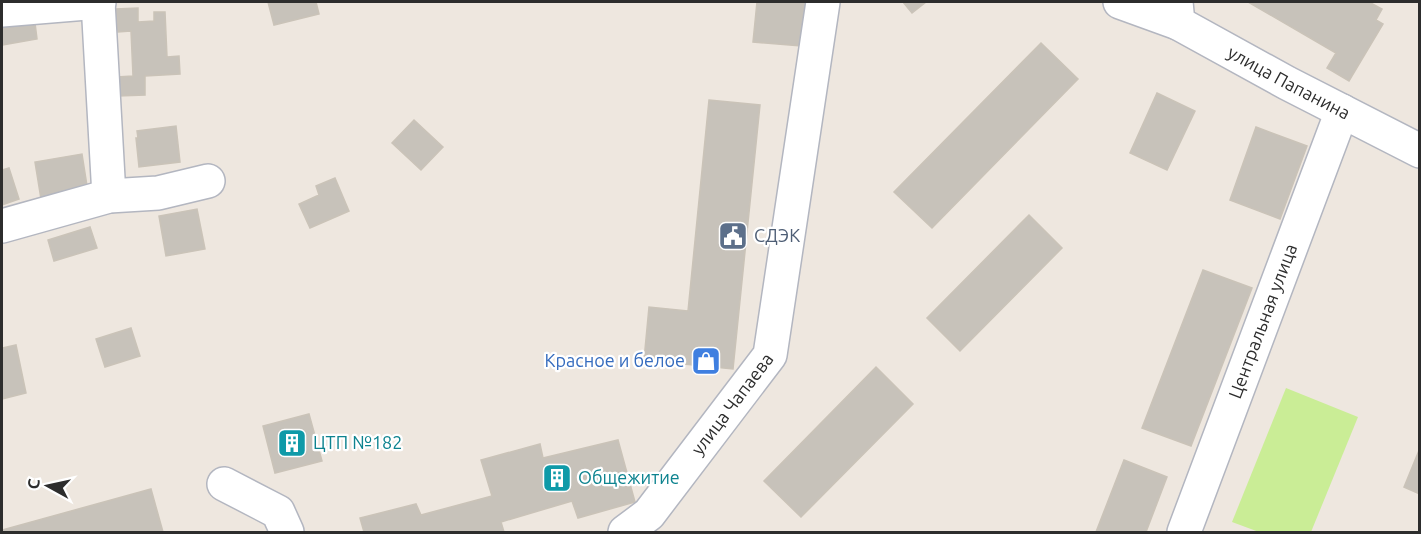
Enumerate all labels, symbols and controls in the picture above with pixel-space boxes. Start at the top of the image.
street label: улица Папанина [1225,41,1354,123]
public building icon: СДЭК [717,220,749,252]
place label: СДЭК [754,225,800,245]
street label: Центральная улица [1224,241,1300,401]
shop icon: Красное и белое [690,345,722,377]
street label: улица Чапаева [687,349,777,458]
place label: Красное и белое [545,350,685,370]
building icon: ЦТП №182 [276,427,308,459]
place label: ЦТП №182 [313,432,402,452]
north arrow [18,456,78,516]
building icon: Общежитие [541,462,573,494]
place label: Общежитие [578,467,680,487]
text: С [24,478,43,490]

